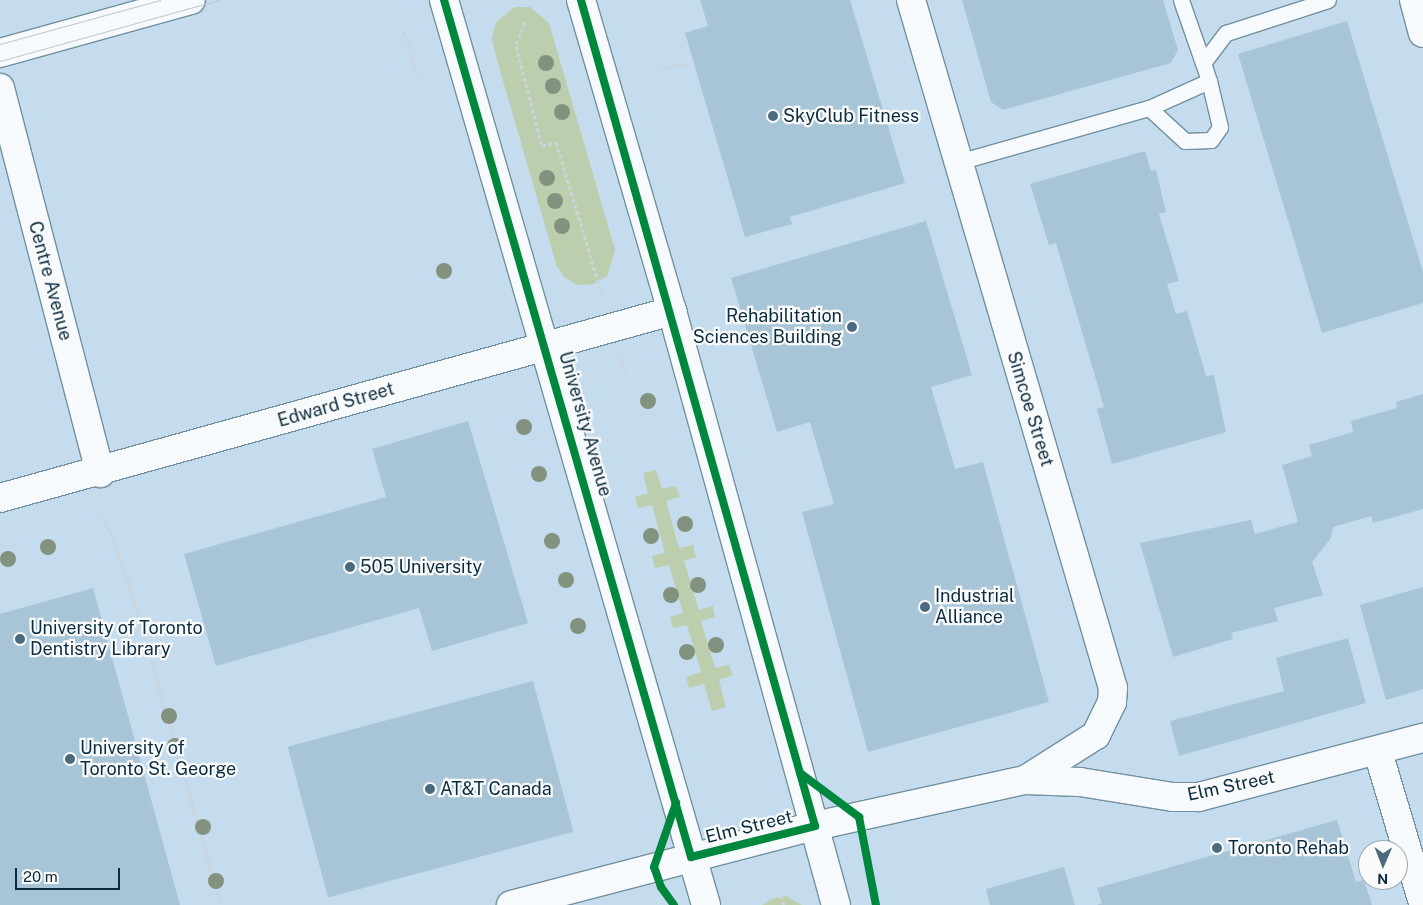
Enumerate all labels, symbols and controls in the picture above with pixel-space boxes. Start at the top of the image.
place label: SkyClub Fitness [783,105,919,127]
marker: SkyClub Fitness [767,110,779,122]
street label: Centre Avenue [24,219,76,343]
place label: Rehabilitation Sciences Building [693,306,842,348]
marker: Rehabilitation Sciences Building [846,321,858,333]
street label: University Avenue [554,349,616,499]
street label: Simcoe Street [1002,349,1058,469]
street label: Edward Street [275,378,397,432]
place label: 505 University [360,556,482,578]
marker: 505 University [344,561,356,573]
place label: Industrial Alliance [935,586,1014,628]
marker: Industrial Alliance [919,601,931,613]
place label: University of Toronto Dentistry Library [30,618,203,660]
marker: University of Toronto Dentistry Library [14,633,26,645]
place label: University of Toronto St. George [80,738,237,781]
marker: University of Toronto St. George [64,753,76,765]
street label: Elm Street [1185,766,1277,806]
place label: AT&T Canada [440,778,552,800]
marker: AT&T Canada [424,783,436,795]
street label: Elm Street [703,806,795,848]
place label: Toronto Rehab [1228,837,1349,859]
north arrow [1358,840,1408,890]
marker: Toronto Rehab [1210,841,1224,855]
scale bar [18,858,122,890]
text: 20 m [23,868,58,885]
text: N [1377,871,1388,887]

